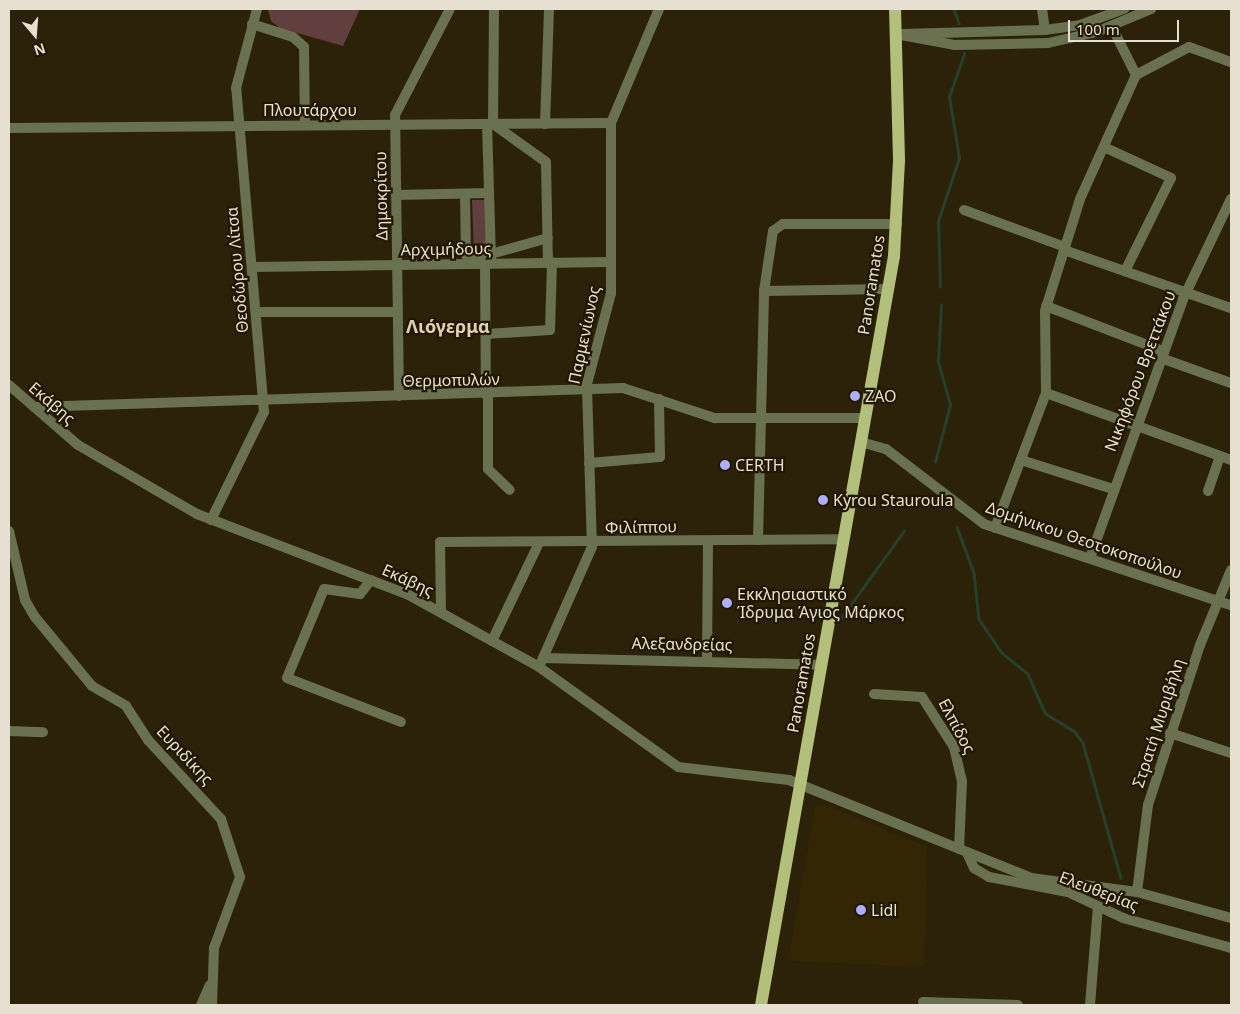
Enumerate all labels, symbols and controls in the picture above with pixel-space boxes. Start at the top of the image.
north arrow [10,10,60,60]
scale bar [1070,10,1181,42]
text: 100 m [1076,19,1120,39]
text: N [31,39,48,61]
street label: Πλουτάρχου [263,100,357,120]
street label: Δημοκρίτου [371,151,391,241]
street label: Θεοδώρου Λίτσα [222,206,252,334]
street label: Panoramatos [854,234,888,336]
street label: Αρχιμήδους [401,239,491,259]
street label: Παρμενίωνος [564,284,604,386]
street label: Νικηφόρου Βρεττάκου [1100,288,1180,454]
district label: Λιόγερμα [406,315,490,337]
street label: Θερμοπυλών [402,370,500,390]
street label: Εκάβης [25,378,79,428]
place label: ZAO [865,386,897,406]
marker: ZAO [849,390,861,402]
place label: CERTH [735,455,785,475]
marker: CERTH [719,459,731,471]
place label: Kyrou Stauroula [833,490,953,510]
marker: Kyrou Stauroula [817,494,829,506]
street label: Δομήνικου Θεοτοκοπούλου [983,497,1185,583]
street label: Φιλίππου [605,517,677,537]
street label: Εκάβης [379,560,437,600]
place label: Εκκλησιαστικό Ίδρυμα Άγιος Μάρκος [737,584,904,622]
marker: Εκκλησιαστικό Ίδρυμα Άγιος Μάρκος [721,597,733,609]
street label: Panoramatos [783,632,819,734]
street label: Αλεξανδρείας [631,634,733,654]
street label: Στρατή Μυριβήλη [1128,656,1188,790]
street label: Ελπίδος [935,695,979,757]
street label: Ευριδίκης [153,721,217,789]
street label: Ελευθερίας [1057,867,1141,915]
place label: Lidl [871,900,897,920]
marker: Lidl [855,904,867,916]

